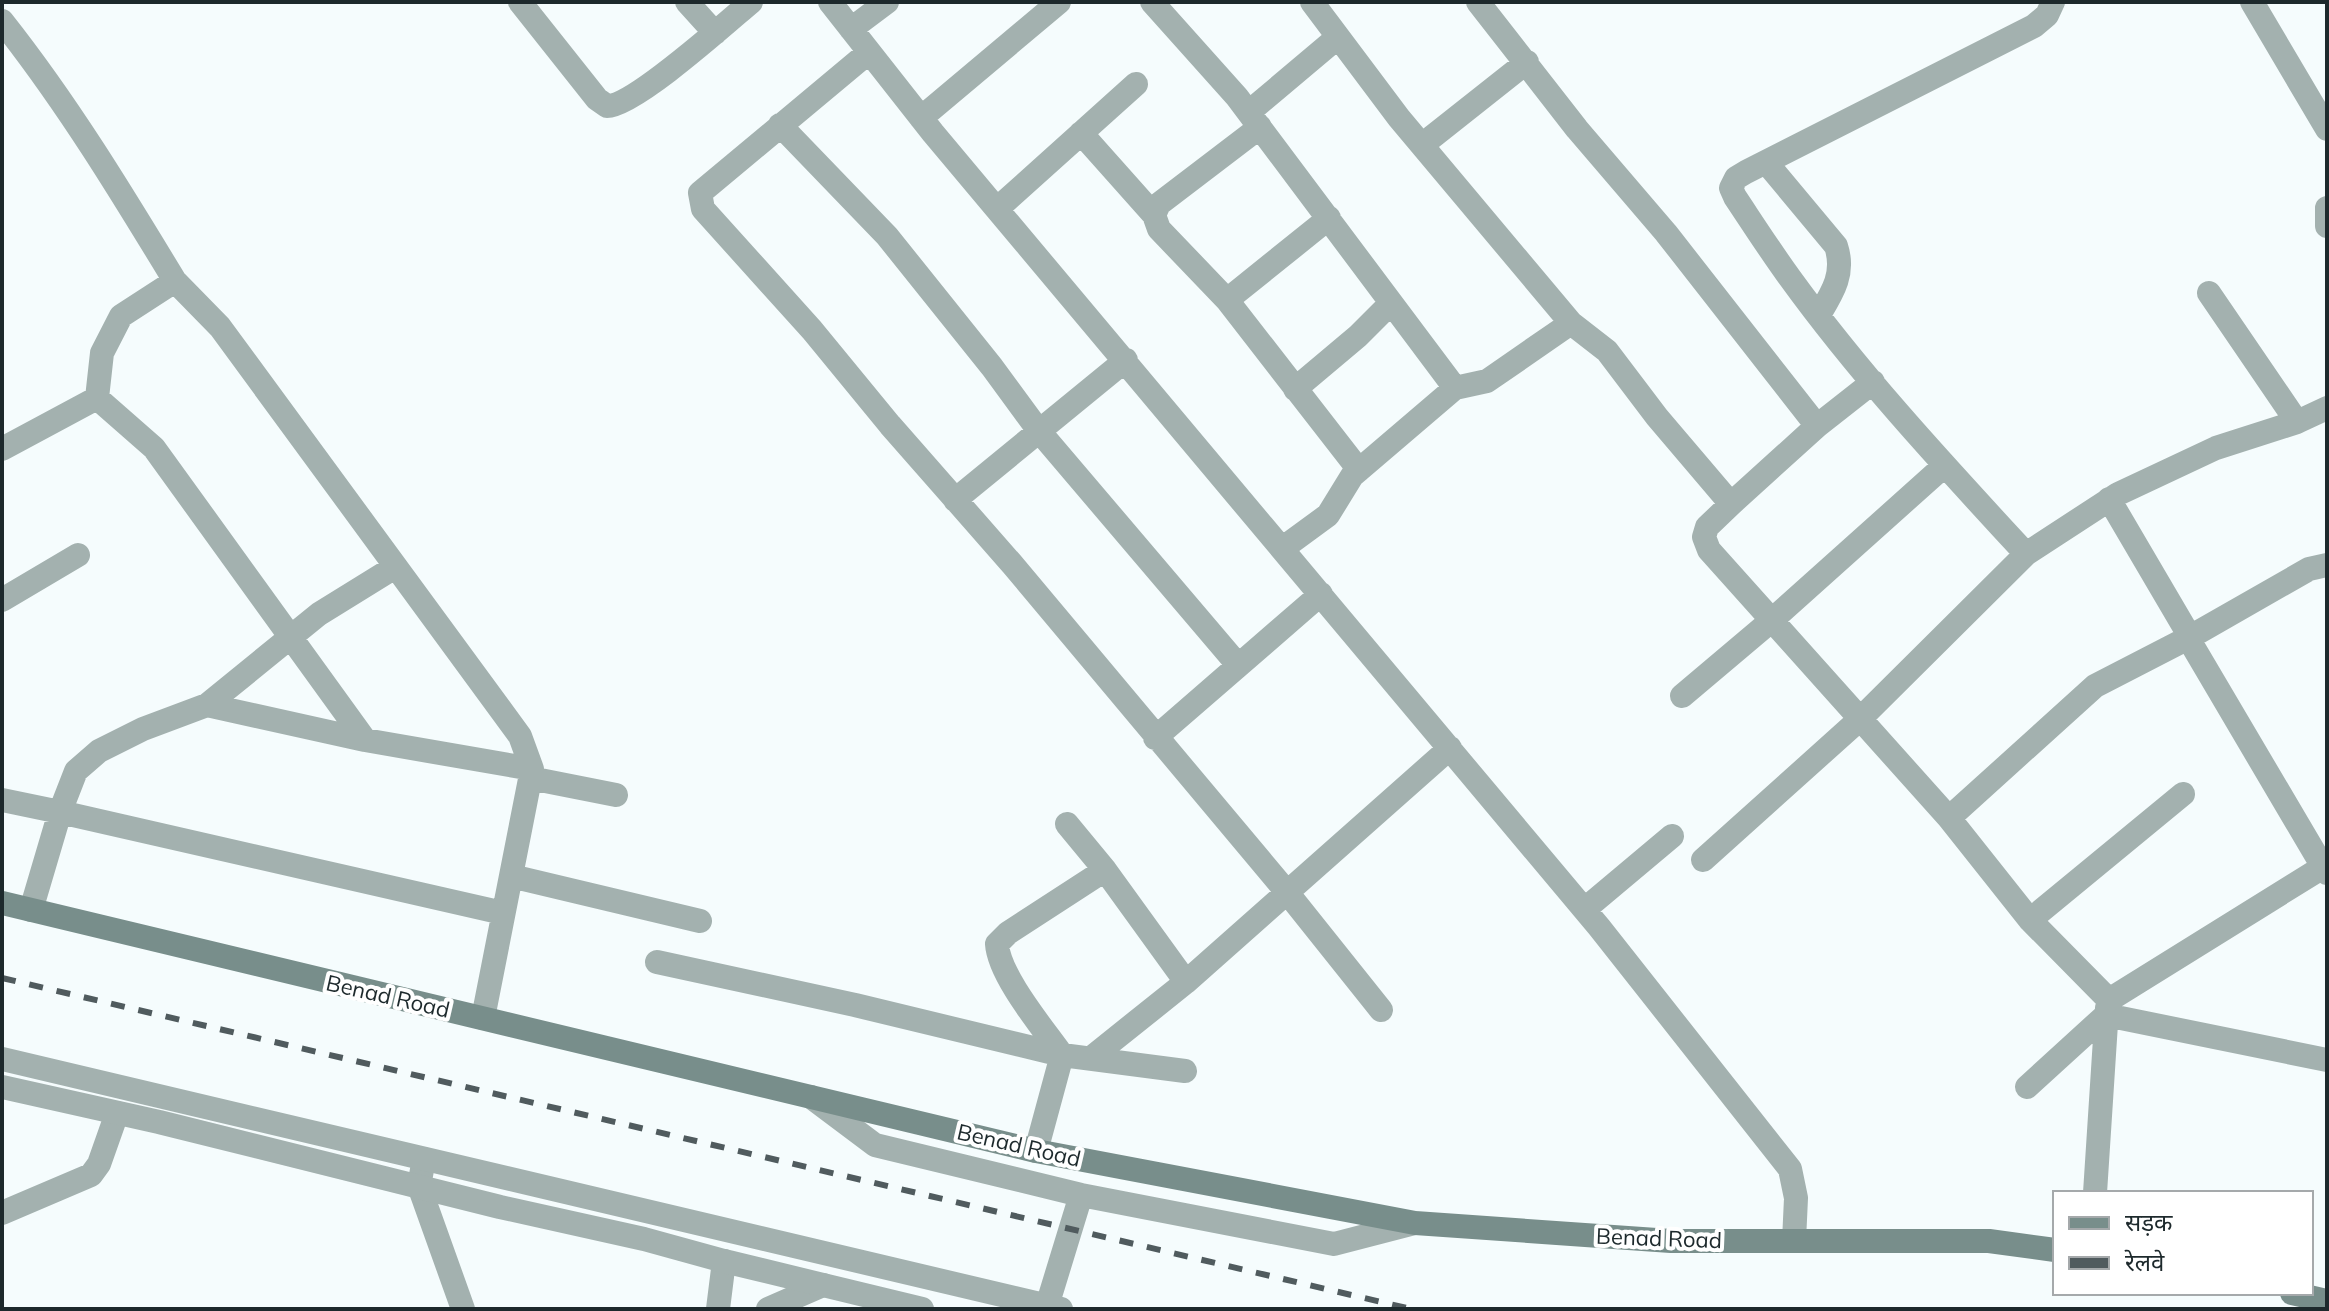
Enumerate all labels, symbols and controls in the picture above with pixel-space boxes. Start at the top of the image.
street label: Benad Road [324,968,452,1024]
street label: Benad Road [955,1117,1083,1173]
legend [2053,1191,2313,1295]
text: सड़क [2125,1207,2173,1237]
street label: Benad Road [1596,1222,1722,1254]
text: रेलवे [2124,1247,2165,1277]

